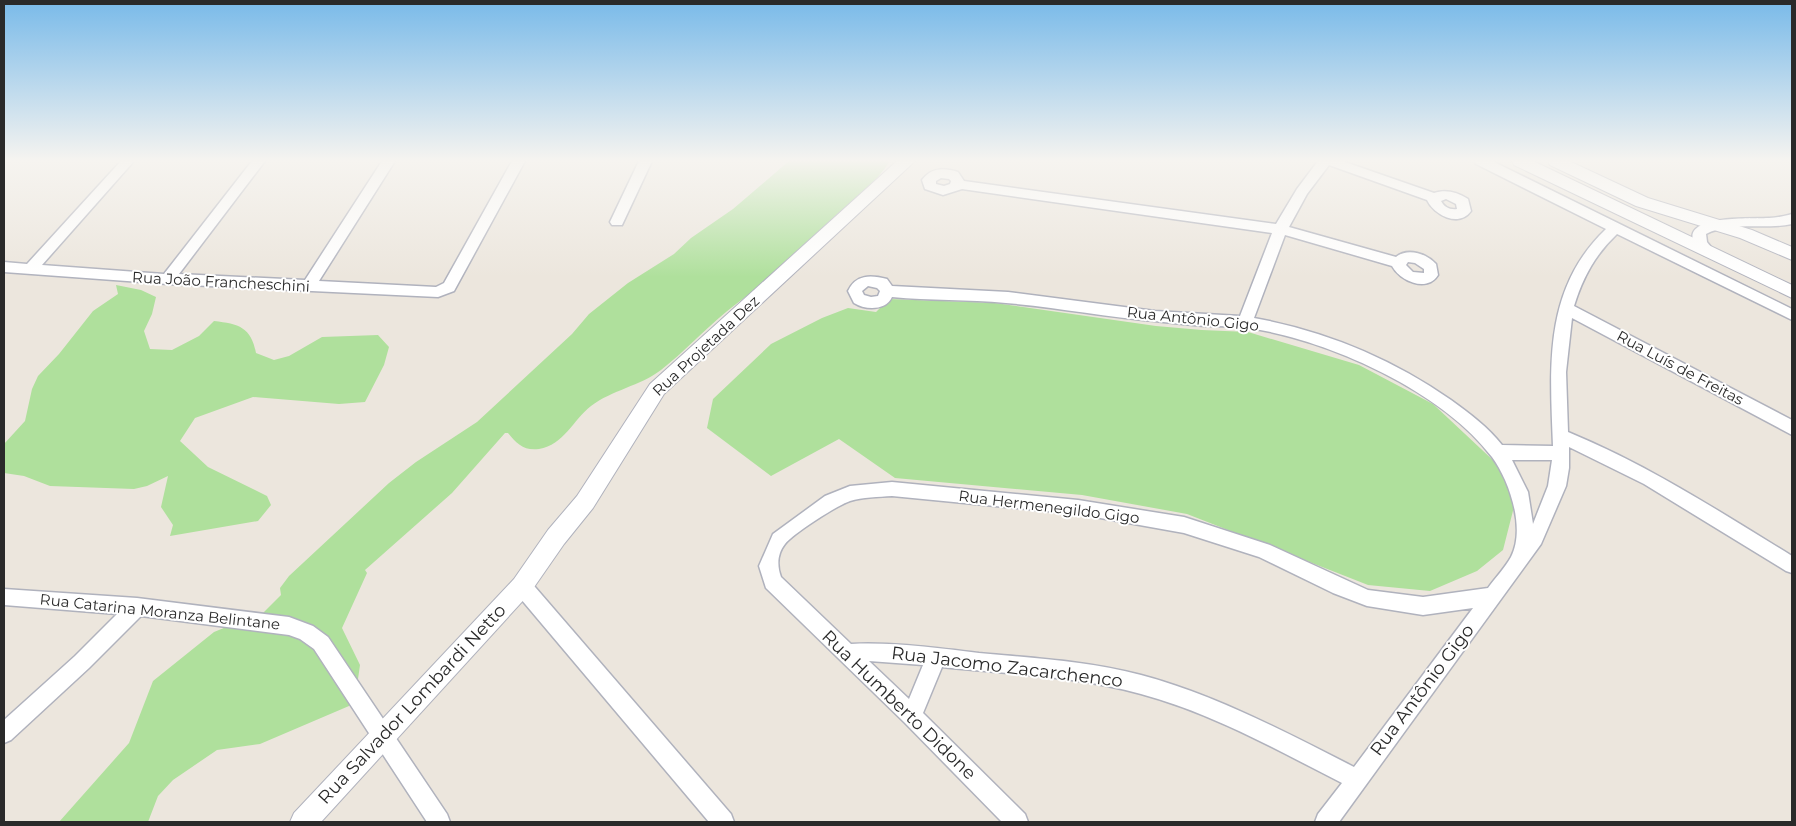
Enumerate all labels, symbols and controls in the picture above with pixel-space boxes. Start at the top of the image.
street label: Rua João Francheschini [132,267,310,296]
street label: Rua Projetada Dez [648,291,763,400]
street label: Rua Antônio Gigo [1126,302,1260,335]
street label: Rua Luís de Freitas [1614,326,1747,409]
street label: Rua Hermenegildo Gigo [957,486,1141,527]
street label: Rua Catarina Moranza Belintane [39,589,281,634]
street label: Rua Salvador Lombardi Netto [313,599,511,809]
street label: Rua Antônio Gigo [1365,620,1479,760]
street label: Rua Humberto Didone [817,626,981,785]
street label: Rua Jacomo Zacarchenco [890,642,1124,692]

